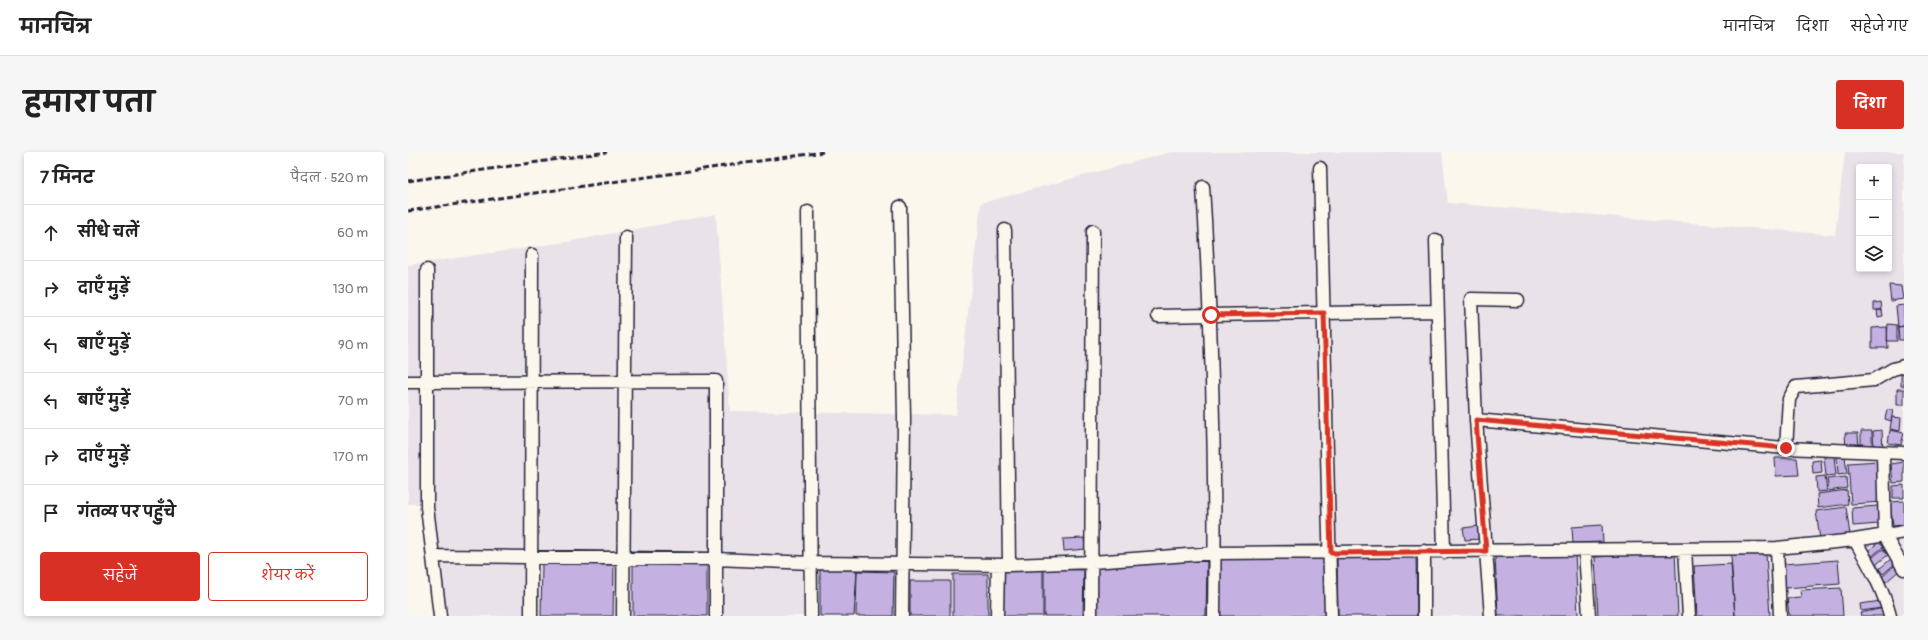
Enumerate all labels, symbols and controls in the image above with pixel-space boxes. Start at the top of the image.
text: मानचित्र [20,15,91,39]
text: मानचित्र [1723,18,1775,35]
text: दिशा [1797,18,1828,35]
text: सहेजे गए [1850,18,1908,35]
button: दिशा [1836,80,1904,129]
text: हमारा पता [24,86,155,121]
map controls [1856,164,1892,272]
button: + [1856,164,1892,200]
text: 7 मिनट [40,167,94,188]
text: पैदल · 520 m [291,170,368,186]
button: − [1856,200,1892,236]
icon: ahead [40,222,62,244]
text: सीधे चलें [78,223,139,242]
text: 60 m [337,225,368,241]
button: layers [1856,236,1892,272]
icon: right [40,278,62,300]
text: दाएँ मुड़ें [78,279,130,298]
text: 130 m [332,281,368,297]
route start [1202,306,1220,324]
icon: left [40,334,62,356]
text: बाएँ मुड़ें [78,335,130,354]
text: 90 m [338,337,368,353]
icon: left [40,390,62,412]
text: बाएँ मुड़ें [78,391,130,410]
text: 70 m [338,393,368,409]
route end [1777,439,1795,457]
icon: right [40,446,62,468]
text: दाएँ मुड़ें [78,447,130,466]
text: 170 m [333,449,368,465]
icon: arrive [40,502,62,524]
text: गंतव्य पर पहुँचे [78,503,176,522]
button: सहेजें [40,552,200,601]
button: शेयर करें [208,552,368,601]

